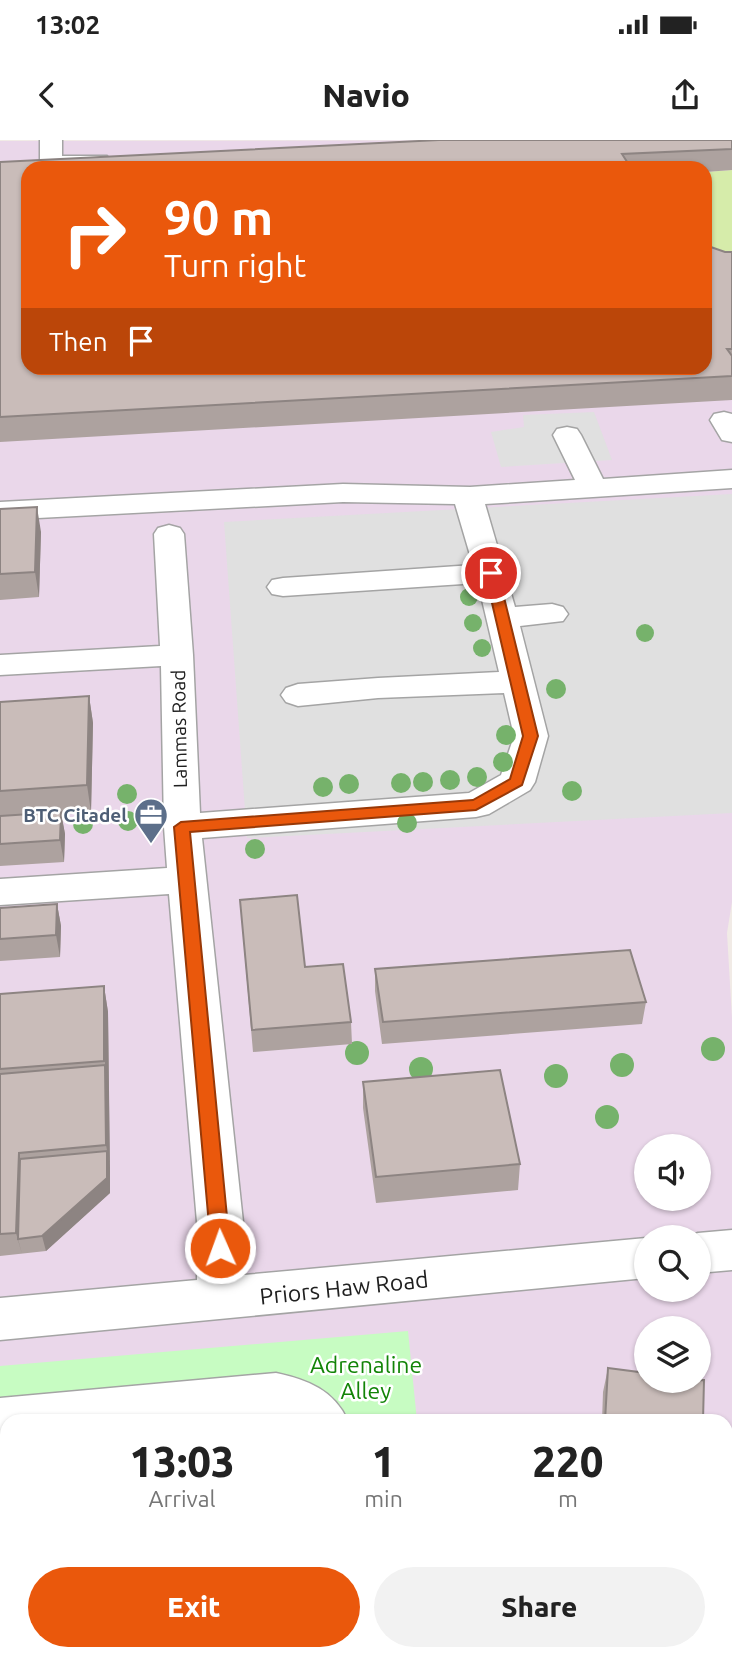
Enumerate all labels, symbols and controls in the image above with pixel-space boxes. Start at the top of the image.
text: 13:02 [35,10,100,39]
icon: back [28,76,66,114]
icon: share [666,76,704,114]
text: Navio [322,77,410,113]
icon: right [49,189,140,280]
text: 90 m [164,189,273,244]
text: Turn right [164,247,306,283]
icon: arrive [122,322,160,360]
text: Then [49,327,108,356]
pin [461,543,521,603]
icon: arrive [472,554,510,592]
street label: Lammas Road [167,670,191,788]
office icon: BTC Citadel [132,796,170,845]
place label: BTC Citadel [23,804,127,826]
map controls [634,1134,711,1393]
button: sound [634,1134,711,1211]
position arrow [183,1211,257,1285]
button: search [634,1225,711,1302]
street label: Priors Haw Road [258,1266,430,1309]
button: layers [634,1316,711,1393]
park label: Adrenaline Alley [310,1352,422,1403]
text: 13:03 [130,1438,235,1485]
text: 1 [372,1438,395,1485]
text: 220 [532,1438,603,1485]
text: Arrival [149,1486,216,1511]
text: min [364,1486,403,1511]
text: m [558,1486,578,1511]
button: Exit [28,1567,360,1647]
button: Share [374,1567,705,1647]

